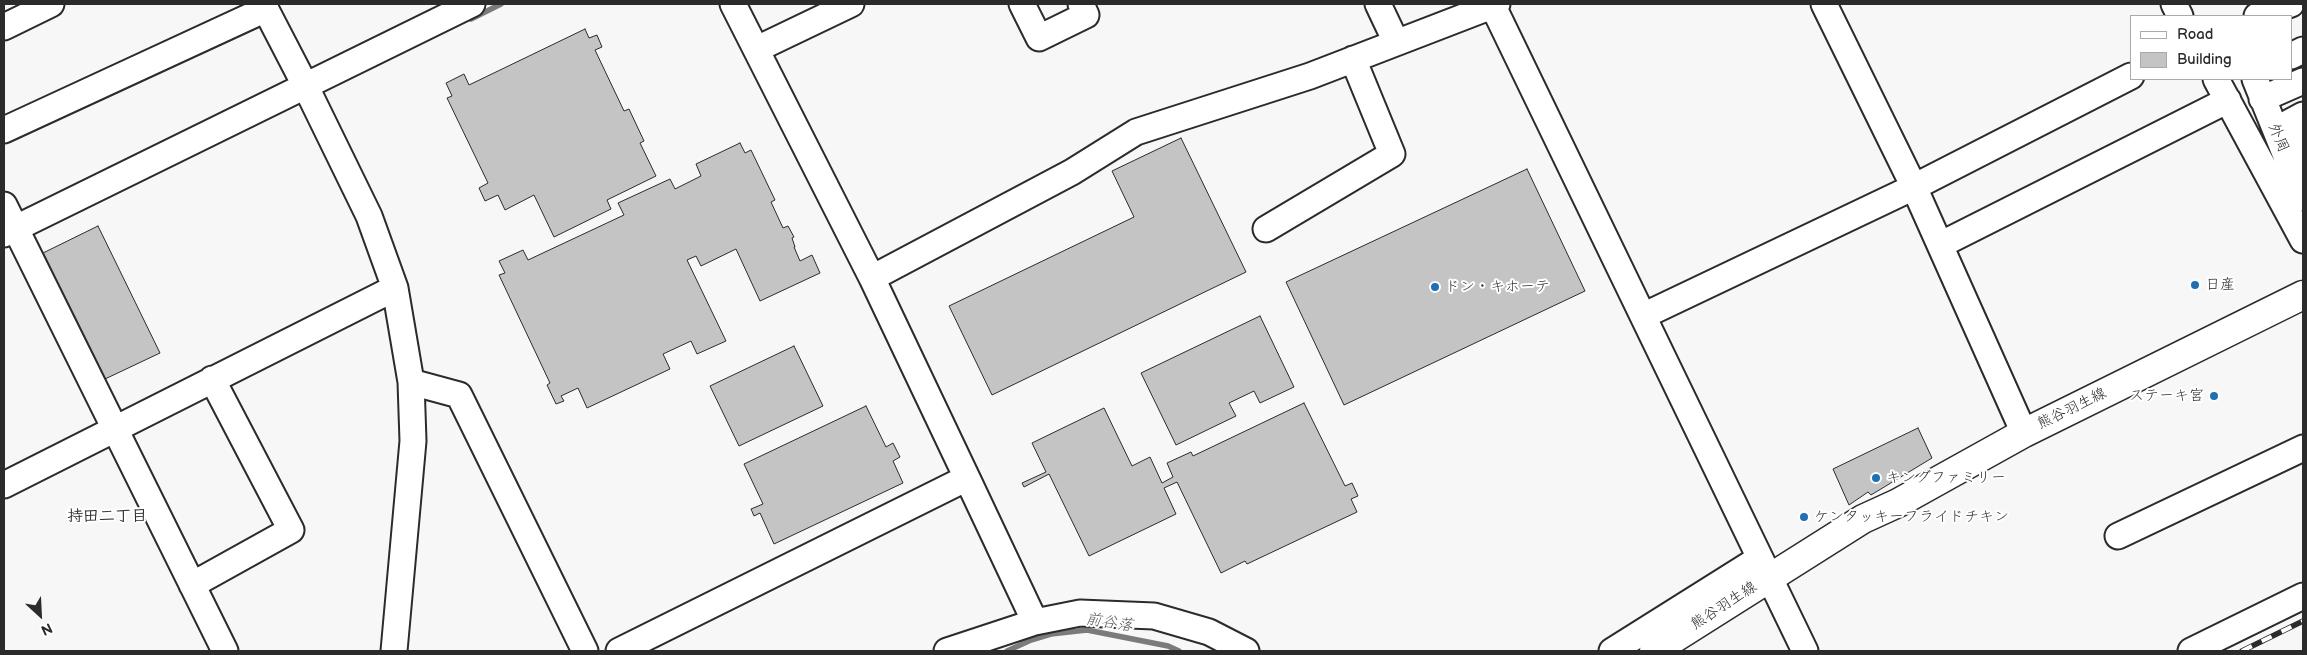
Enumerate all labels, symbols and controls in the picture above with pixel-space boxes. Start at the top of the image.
legend [2130,15,2292,80]
text: Road [2177,25,2213,44]
text: Building [2177,50,2232,69]
street label: 外周 [2264,121,2292,155]
place label: 日産 [2205,276,2235,294]
place label: ドン・キホーテ [1445,278,1550,296]
marker: 日産 [2189,279,2201,291]
marker: ドン・キホーテ [1429,281,1441,293]
street label: 熊谷羽生線 [2034,384,2110,434]
place label: ステーキ宮 [2129,387,2204,405]
marker: ステーキ宮 [2208,390,2220,402]
place label: キングファミリー [1886,469,2006,487]
marker: キングファミリー [1870,472,1882,484]
district label: 持田二丁目 [67,507,147,527]
place label: ケンタッキーフライドチキン [1814,508,2009,526]
marker: ケンタッキーフライドチキン [1798,511,1810,523]
street label: 熊谷羽生線 [1688,578,1760,634]
north arrow [15,590,65,640]
water label: 前谷落 [1084,610,1134,636]
text: N [38,619,55,639]

